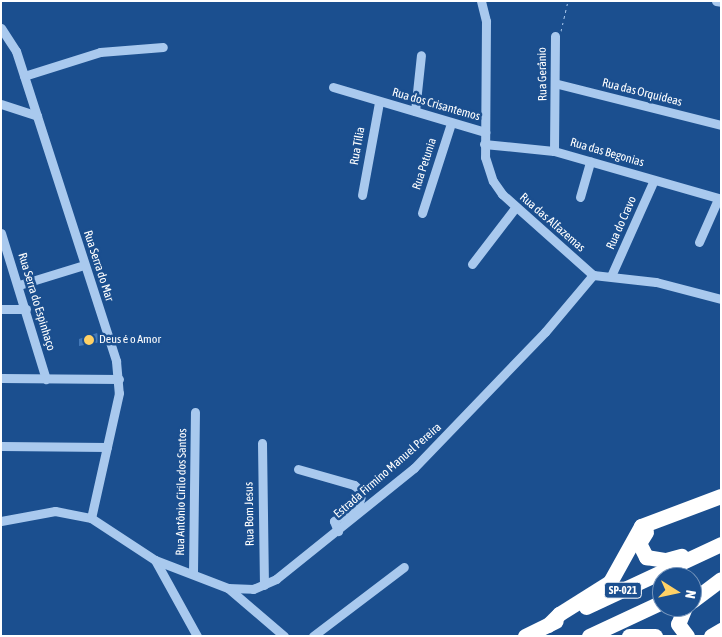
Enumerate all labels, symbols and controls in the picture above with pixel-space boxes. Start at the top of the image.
street label: Rua Gerânio [535,47,551,101]
street label: Rua das Orquideas [601,76,683,110]
street label: Rua dos Crisantemos [390,86,482,124]
street label: Rua Tília [348,126,368,166]
street label: Rua Petunia [410,136,440,192]
street label: Rua das Begonias [568,136,646,170]
street label: Rua das Alfazemas [516,191,588,255]
street label: Rua do Cravo [604,194,640,252]
street label: Rua Serra do Mar [80,229,116,303]
street label: Rua Serra do Espinhaço [14,251,58,353]
place label: Deus é o Amor [99,333,161,347]
marker: Deus é o Amor [83,334,95,346]
street label: Estrada Firmino Manuel Pereira [331,420,445,522]
street label: Rua Antônio Cirilo dos Santos [174,428,190,556]
street label: Rua Bom Jesus [242,482,258,546]
north arrow [652,567,702,617]
road number: SP-021 [603,582,643,598]
text: N [682,589,699,600]

